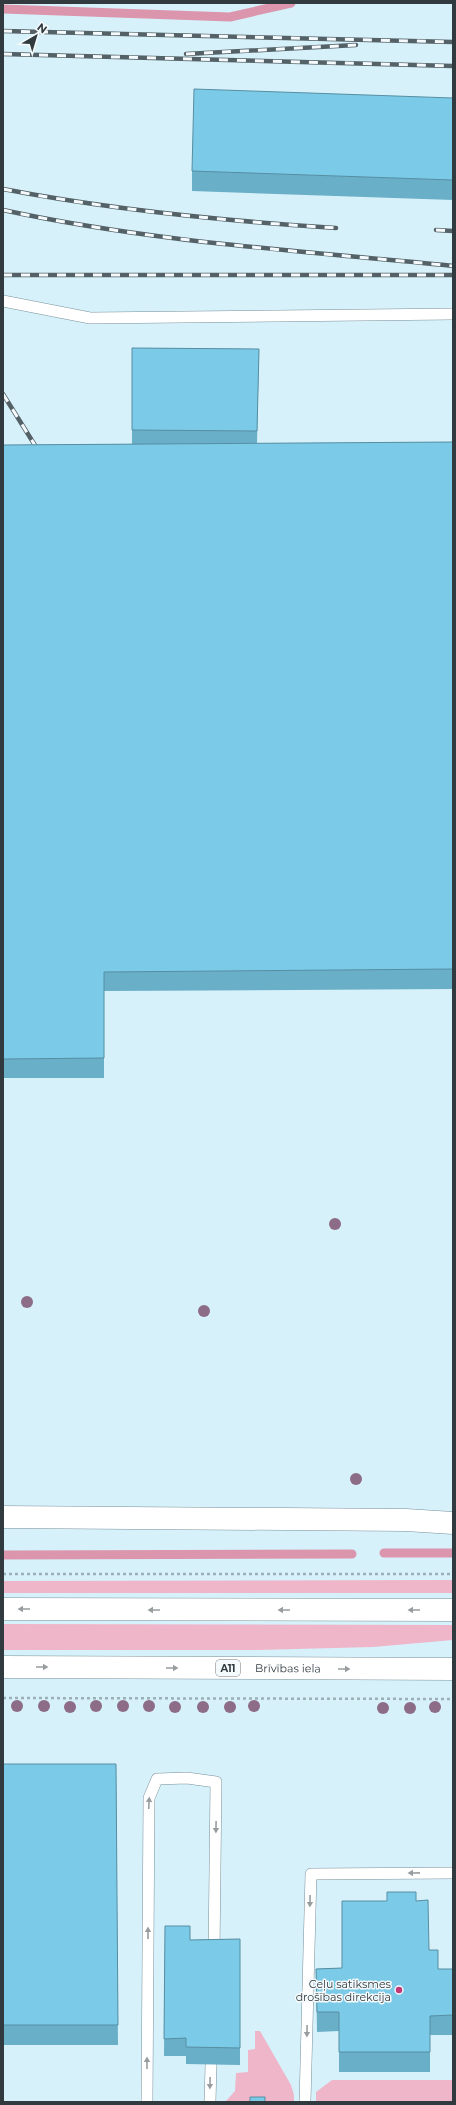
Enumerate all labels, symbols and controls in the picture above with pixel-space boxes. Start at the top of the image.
north arrow [16,16,56,56]
text: N [34,20,50,36]
one-way arrow [17,1606,30,1612]
one-way arrow [147,1607,160,1613]
one-way arrow [277,1607,290,1613]
one-way arrow [407,1607,420,1613]
road number: A11 [216,1660,240,1676]
street label: Brīvības iela [255,1661,321,1675]
one-way arrow [36,1664,49,1670]
one-way arrow [166,1665,179,1671]
one-way arrow [338,1666,351,1672]
one-way arrow [146,1797,153,1809]
one-way arrow [212,1821,219,1833]
one-way arrow [407,1870,420,1876]
one-way arrow [307,1895,313,1908]
one-way arrow [145,1926,151,1939]
place label: Ceļu satiksmes drošības direkcija [296,1977,392,2004]
marker: Ceļu satiksmes drošības direkcija [394,1985,404,1995]
one-way arrow [304,2025,310,2038]
one-way arrow [144,2056,150,2069]
one-way arrow [207,2077,214,2089]

